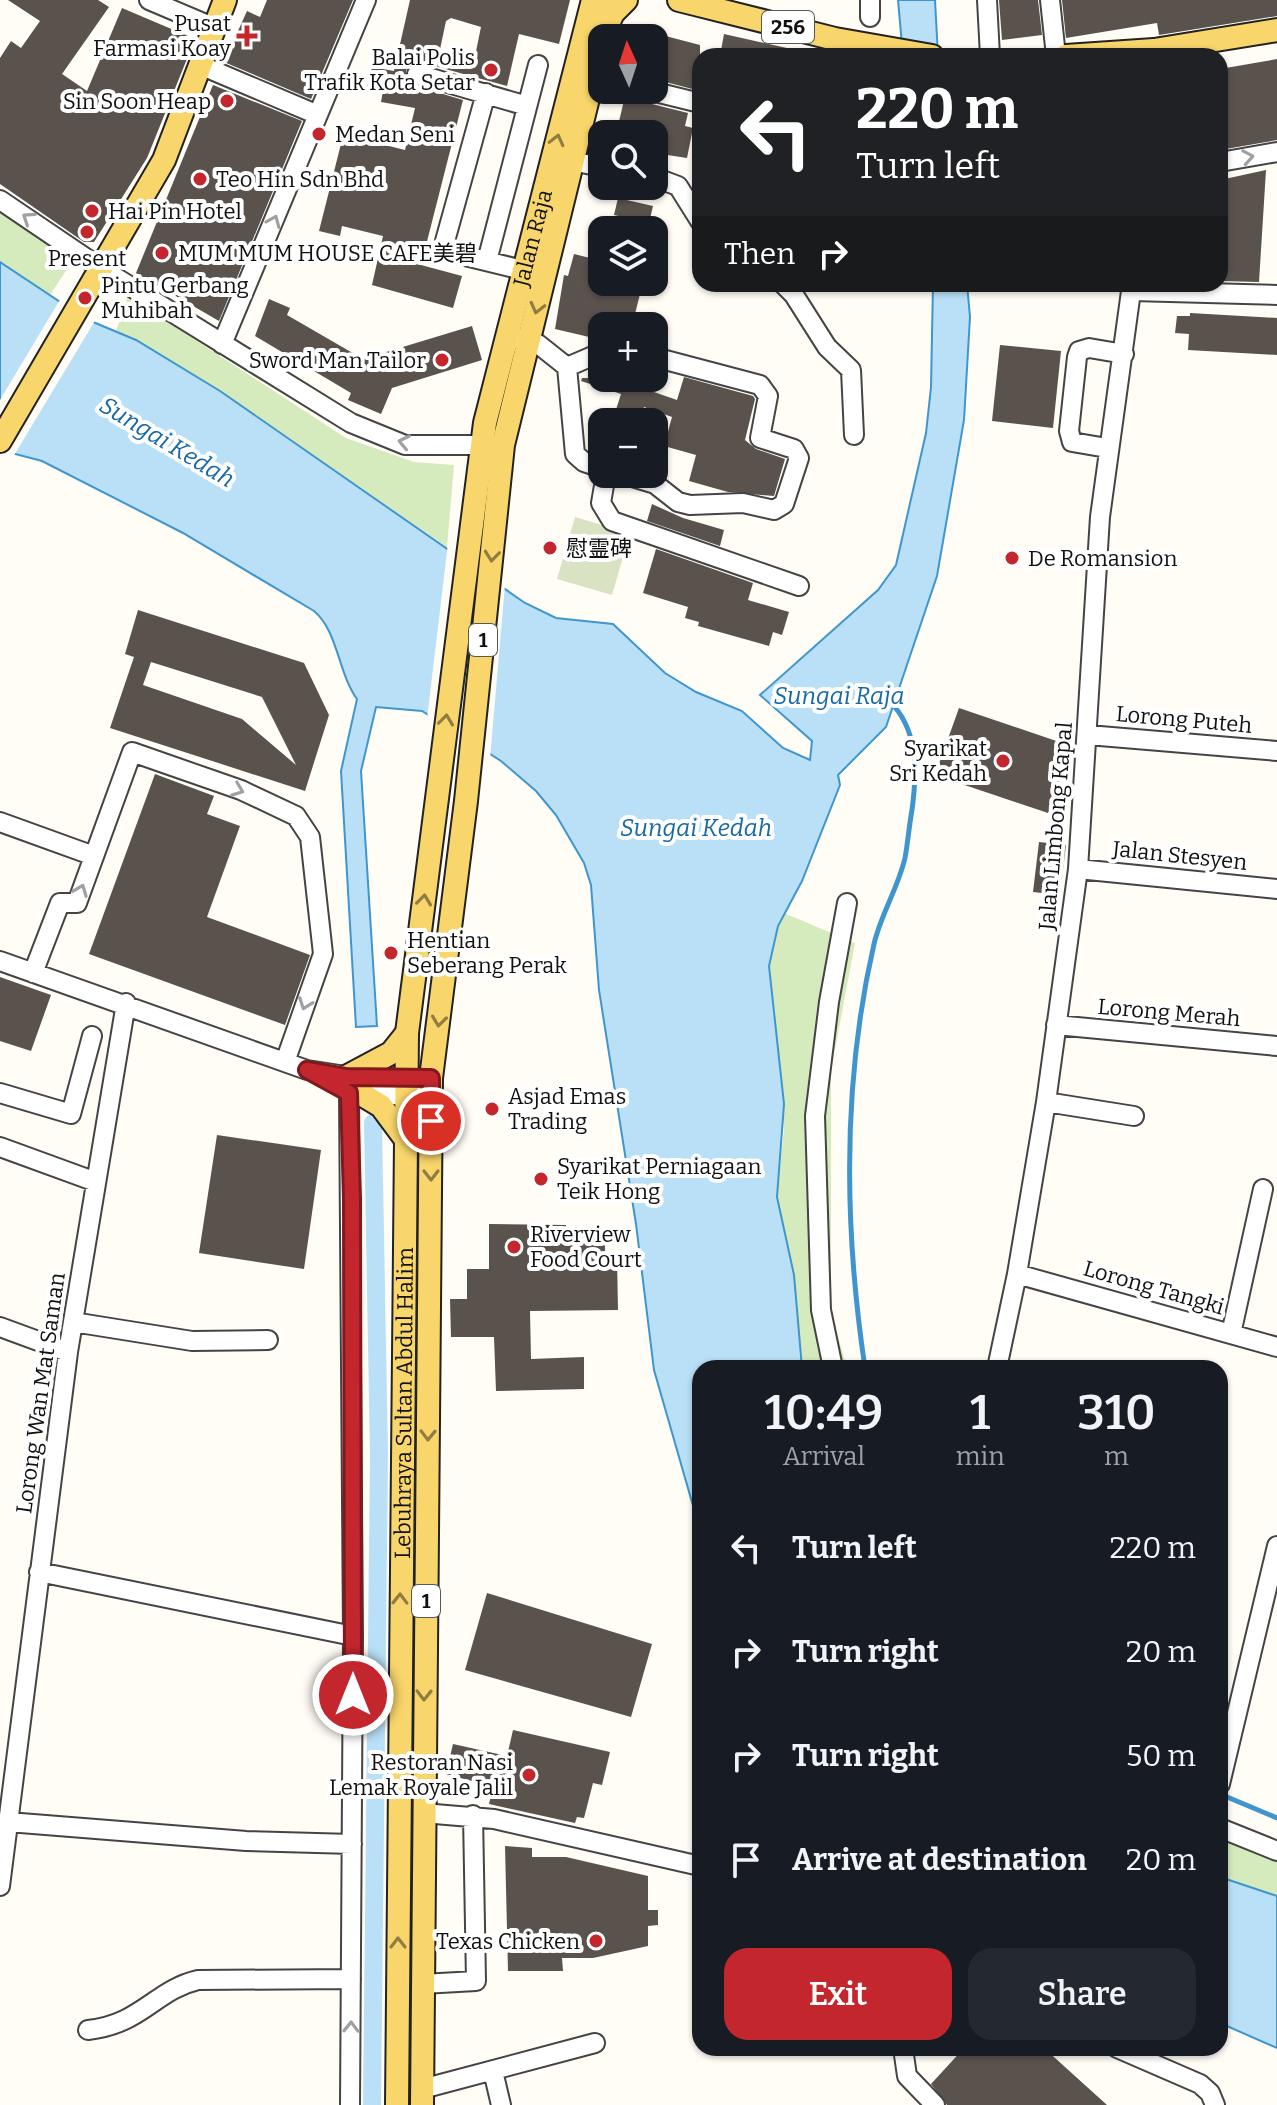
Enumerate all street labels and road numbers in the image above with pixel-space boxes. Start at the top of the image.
road number: 256 [762,11,814,43]
street label: Jalan Raja [507,187,558,291]
road number: 1 [469,624,497,656]
street label: Lorong Puteh [1115,700,1254,739]
street label: Jalan Limbong Kapal [1033,721,1078,932]
street label: Jalan Stesyen [1110,835,1249,876]
street label: Lorong Merah [1097,993,1242,1032]
street label: Lebuhraya Sultan Abdul Halim [389,1247,419,1559]
street label: Lorong Tangki [1080,1254,1228,1321]
street label: Lorong Wan Mat Saman [10,1271,71,1515]
road number: 1 [412,1585,440,1617]

